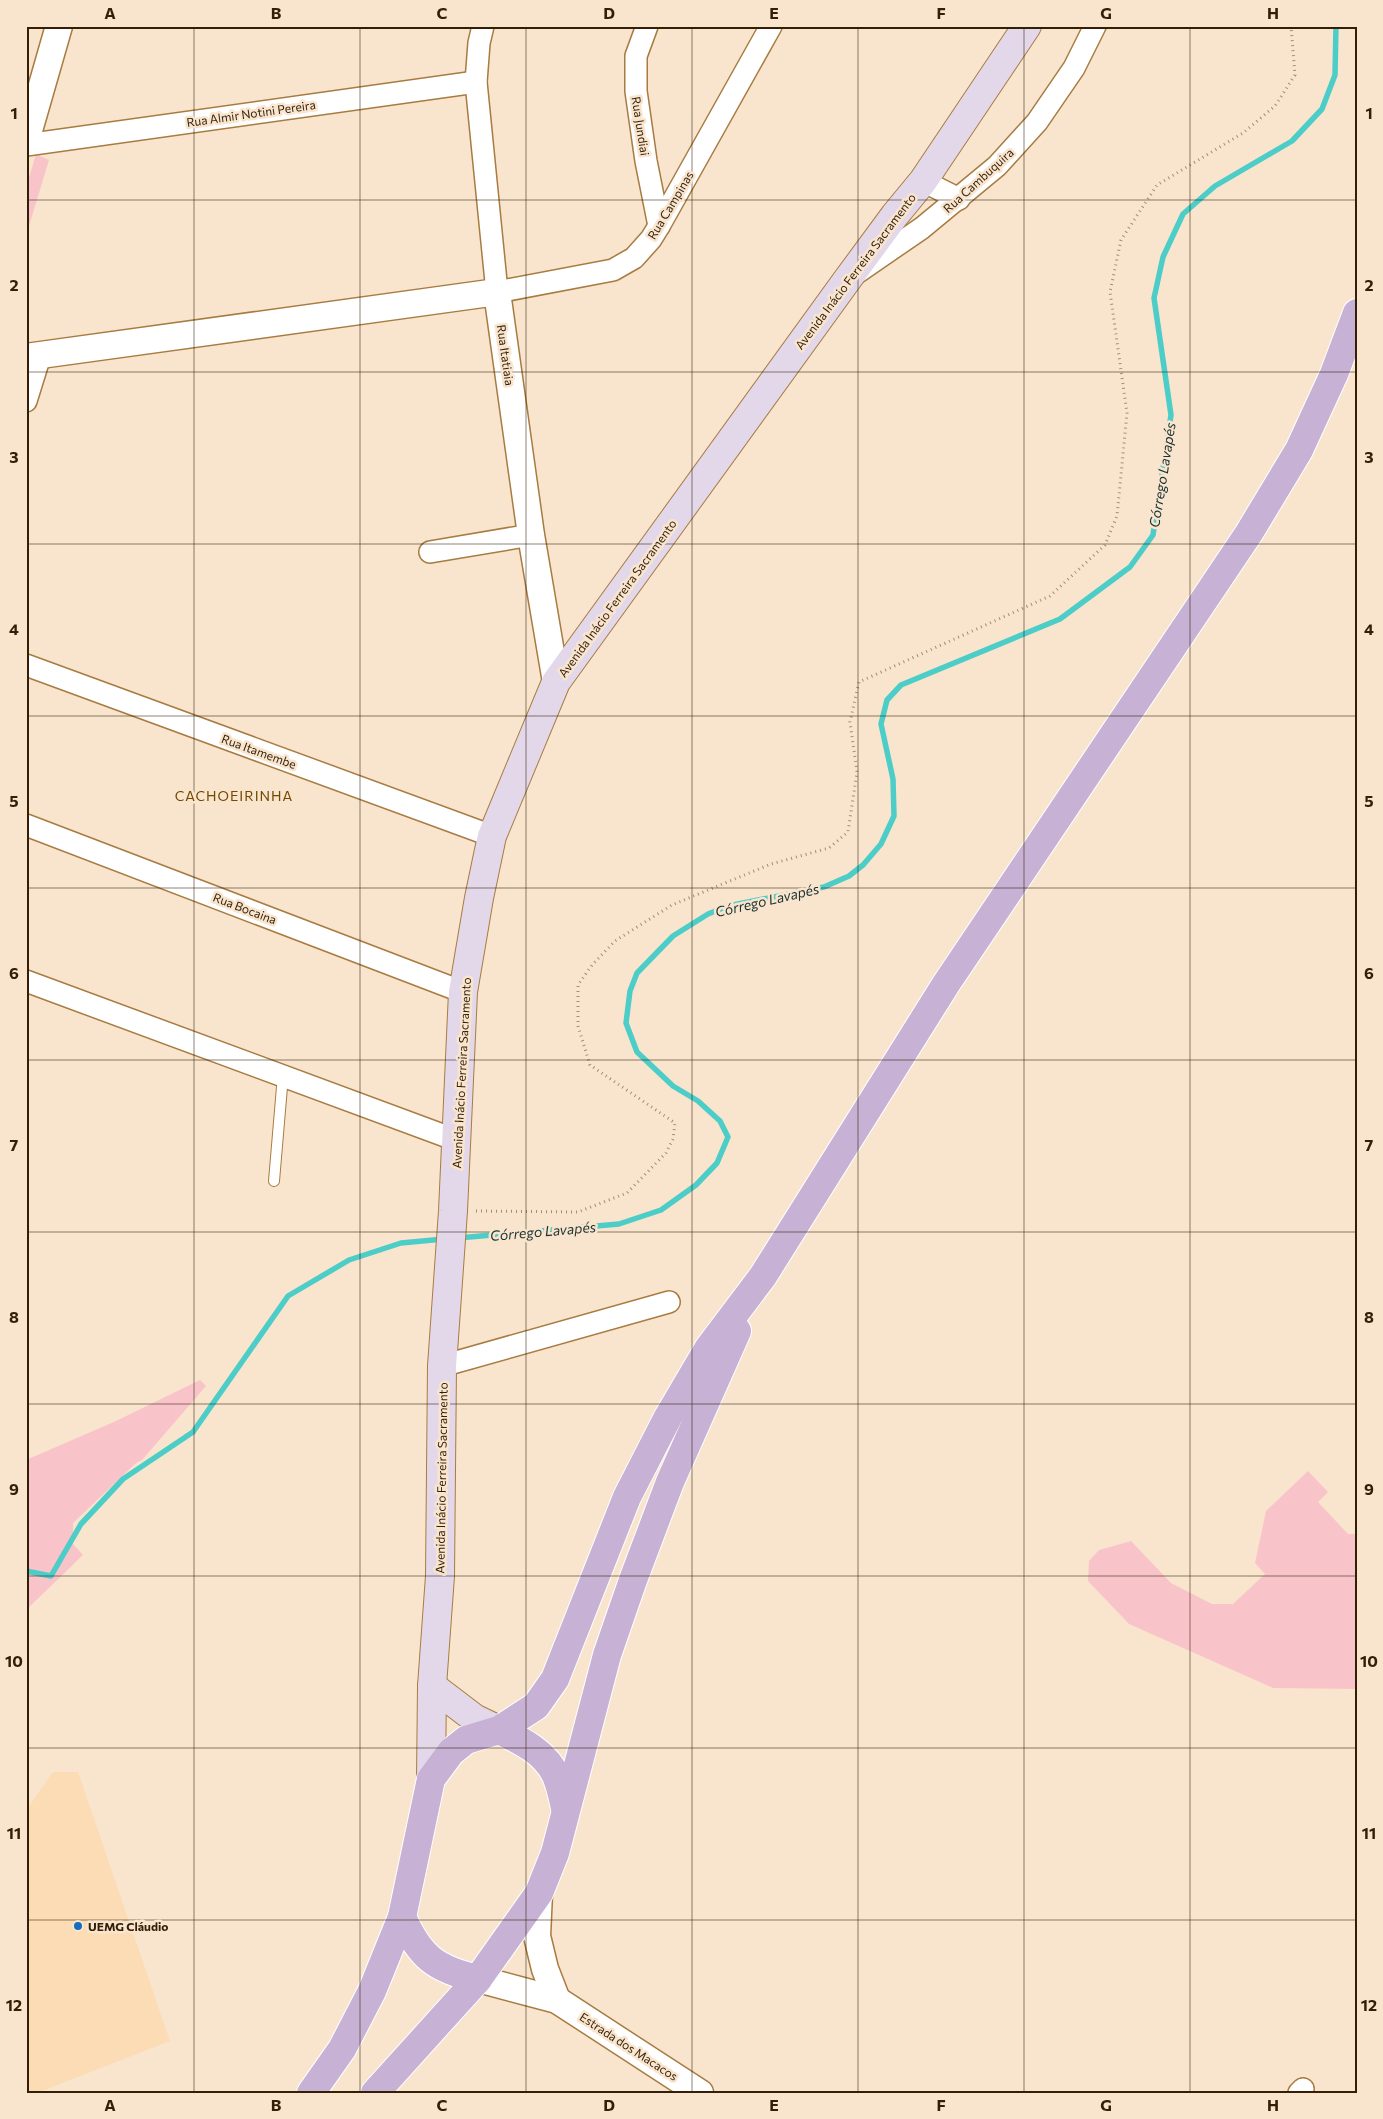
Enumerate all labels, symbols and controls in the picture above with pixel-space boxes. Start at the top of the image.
text: A [104,3,116,22]
text: B [271,3,282,22]
text: C [437,3,448,22]
text: D [603,3,615,22]
text: E [769,3,779,22]
text: F [936,3,946,22]
text: G [1100,3,1112,22]
text: H [1267,3,1279,22]
street label: Rua Jundiai [628,95,653,157]
street label: Rua Almir Notini Pereira [186,97,316,129]
text: 1 [10,103,18,122]
text: 1 [1365,103,1373,122]
street label: Rua Cambuquira [940,145,1016,215]
street label: Rua Campinas [644,168,696,242]
street label: Avenida Inácio Ferreira Sacramento [792,190,918,352]
text: 2 [9,275,19,294]
text: 2 [1364,275,1374,294]
street label: Rua Itatiaia [495,324,517,386]
water label: Córrego Lavapés [1145,421,1179,529]
text: 3 [9,447,19,466]
text: 3 [1364,447,1374,466]
street label: Avenida Inácio Ferreira Sacramento [555,516,679,680]
text: 4 [9,619,19,638]
text: 4 [1364,619,1374,638]
street label: Rua Itamembe [220,731,298,771]
district label: CACHOEIRINHA [175,787,293,804]
text: 5 [9,791,19,810]
text: 5 [1364,791,1374,810]
water label: Córrego Lavapés [713,880,821,920]
street label: Rua Bocaina [211,890,279,926]
text: 6 [9,963,19,982]
text: 6 [1364,963,1374,982]
street label: Avenida Inácio Ferreira Sacramento [449,977,473,1169]
text: 7 [10,1135,19,1154]
text: 7 [1365,1135,1374,1154]
water label: Córrego Lavapés [489,1218,597,1244]
text: 8 [9,1307,19,1326]
text: 8 [1364,1307,1374,1326]
street label: Avenida Inácio Ferreira Sacramento [432,1382,450,1574]
text: 9 [9,1479,19,1498]
text: 9 [1364,1479,1374,1498]
text: 10 [5,1651,23,1670]
text: 10 [1360,1651,1378,1670]
text: 11 [7,1823,21,1842]
text: 11 [1362,1823,1376,1842]
place label: UEMG Cláudio [88,1919,168,1933]
marker: UEMG Cláudio [72,1920,84,1932]
text: 12 [6,1995,22,2014]
text: 12 [1361,1995,1377,2014]
street label: Estrada dos Macacos [577,2009,681,2083]
text: A [104,2095,116,2114]
text: B [271,2095,282,2114]
text: C [437,2095,448,2114]
text: D [603,2095,615,2114]
text: E [769,2095,779,2114]
text: F [936,2095,946,2114]
text: G [1100,2095,1112,2114]
text: H [1267,2095,1279,2114]

